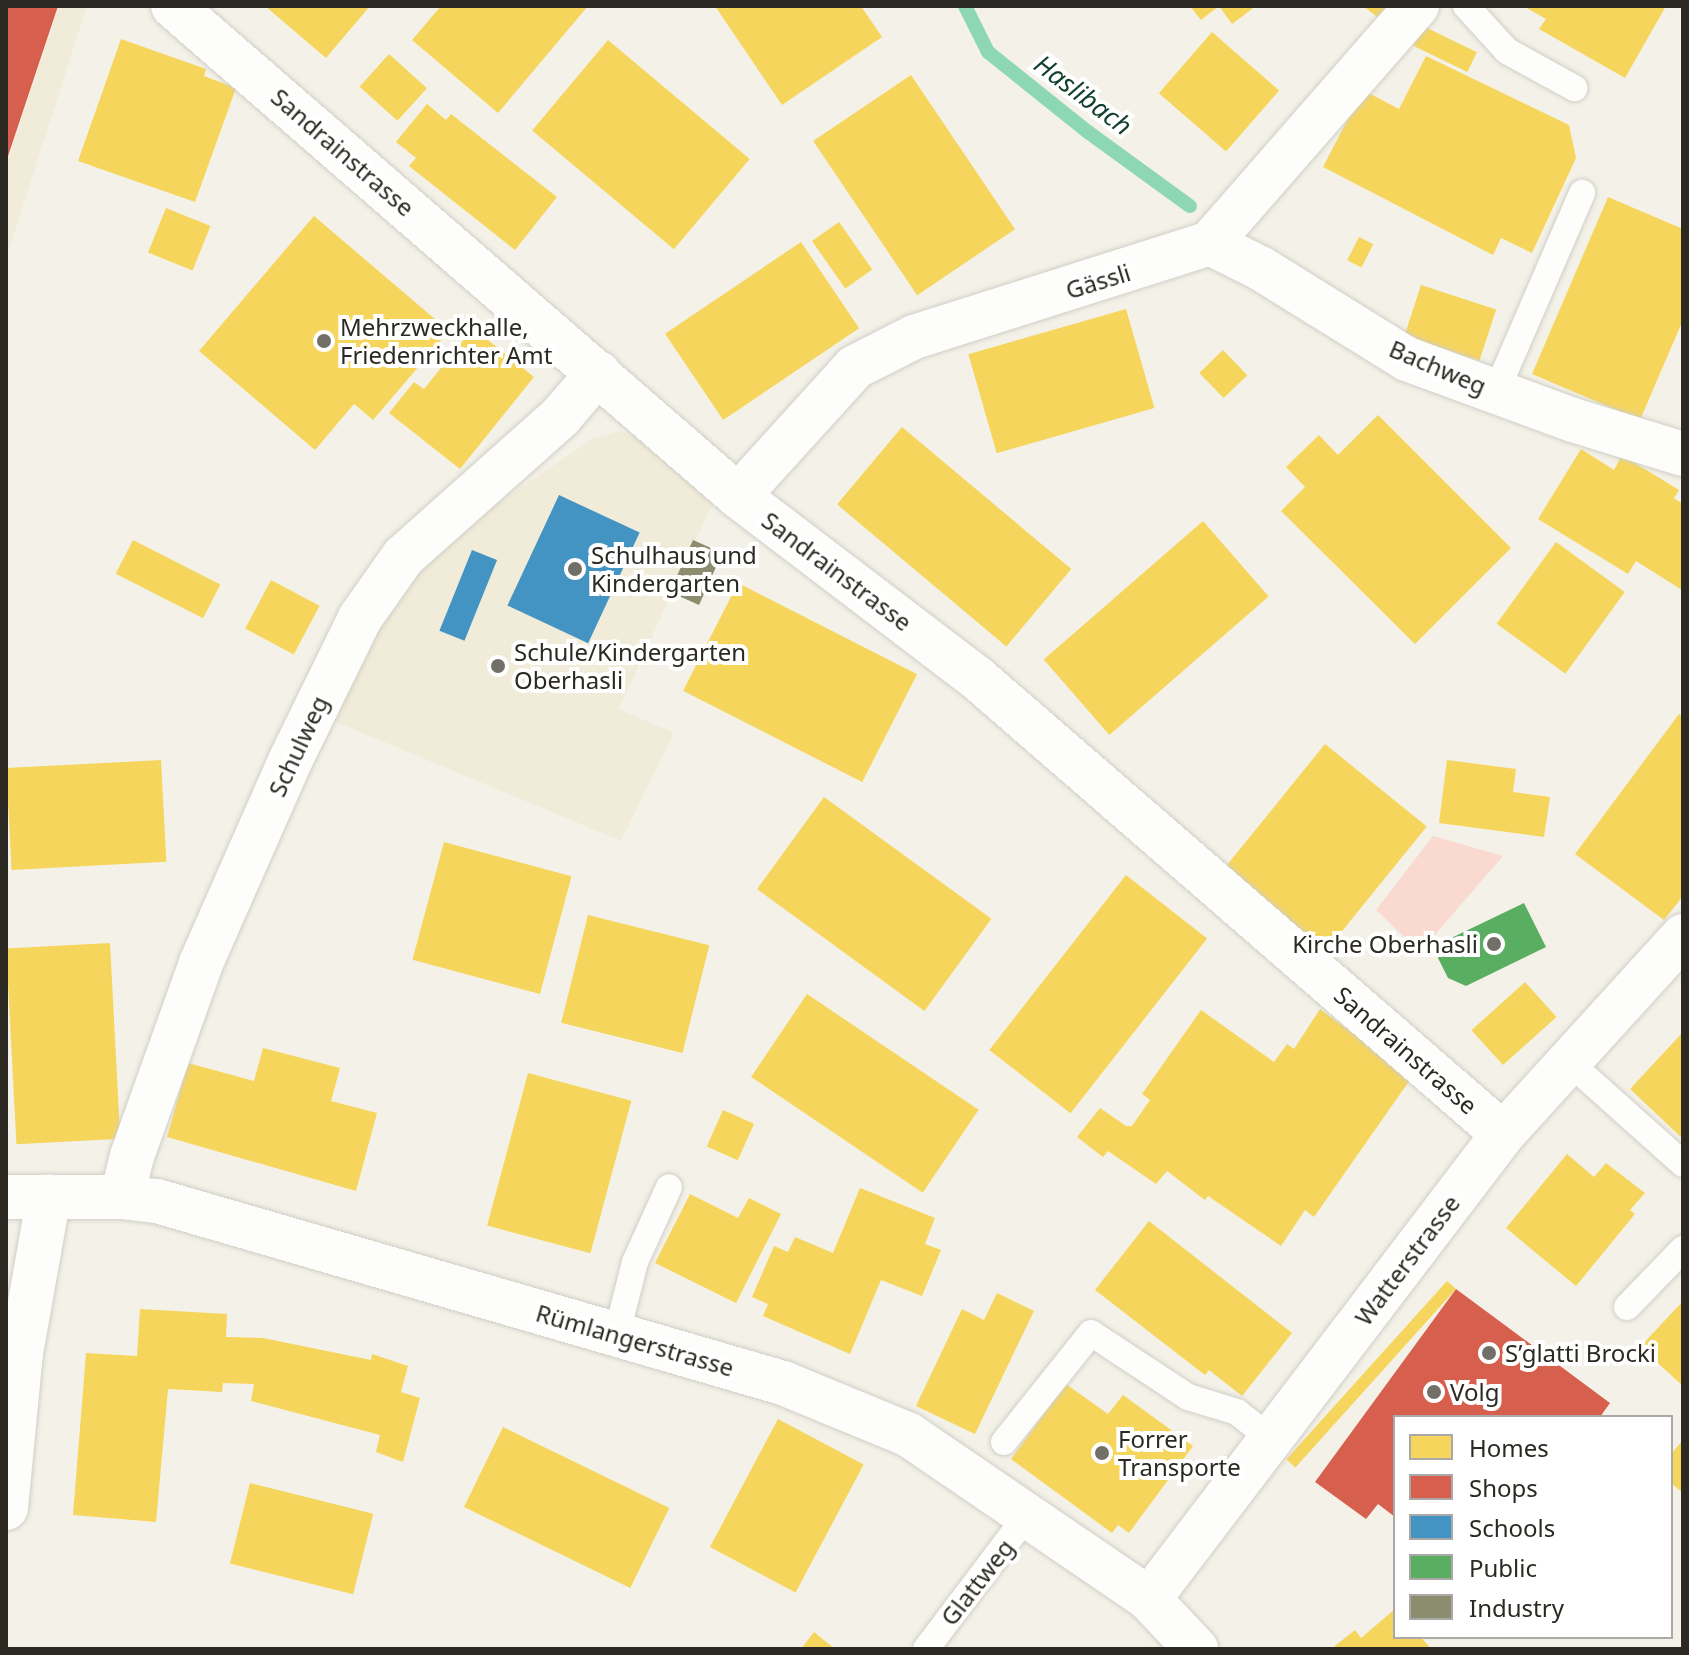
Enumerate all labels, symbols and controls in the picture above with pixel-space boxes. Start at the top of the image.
water label: Haslibach [1028,48,1138,142]
street label: Sandrainstrasse [266,82,420,222]
street label: Gässli [1062,258,1134,304]
place label: Mehrzweckhalle, Friedenrichter Amt [340,313,552,369]
marker: Mehrzweckhalle, Friedenrichter Amt [315,332,333,350]
street label: Bachweg [1385,334,1491,400]
street label: Sandrainstrasse [757,505,917,637]
place label: Schulhaus und Kindergarten [591,541,757,597]
marker: Schulhaus und Kindergarten [566,560,584,578]
place label: Schule/Kindergarten Oberhasli [514,638,746,694]
marker: Schule/Kindergarten Oberhasli [489,657,507,675]
street label: Schulweg [262,691,334,801]
place label: Kirche Oberhasli [1292,930,1478,958]
marker: Kirche Oberhasli [1485,935,1503,953]
street label: Sandrainstrasse [1329,980,1483,1120]
street label: Watterstrasse [1349,1189,1465,1331]
street label: Rümlangerstrasse [533,1298,737,1382]
place label: S’glatti Brocki [1505,1339,1656,1367]
marker: S’glatti Brocki [1480,1344,1498,1362]
place label: Volg [1450,1378,1499,1406]
marker: Volg [1425,1383,1443,1401]
legend [1393,1415,1673,1639]
place label: Forrer Transporte [1118,1425,1241,1481]
text: Homes [1469,1431,1549,1464]
marker: Forrer Transporte [1093,1444,1111,1462]
text: Shops [1469,1471,1538,1504]
text: Schools [1469,1511,1555,1544]
street label: Glattweg [934,1533,1020,1631]
text: Public [1469,1551,1537,1584]
text: Industry [1469,1591,1564,1624]

